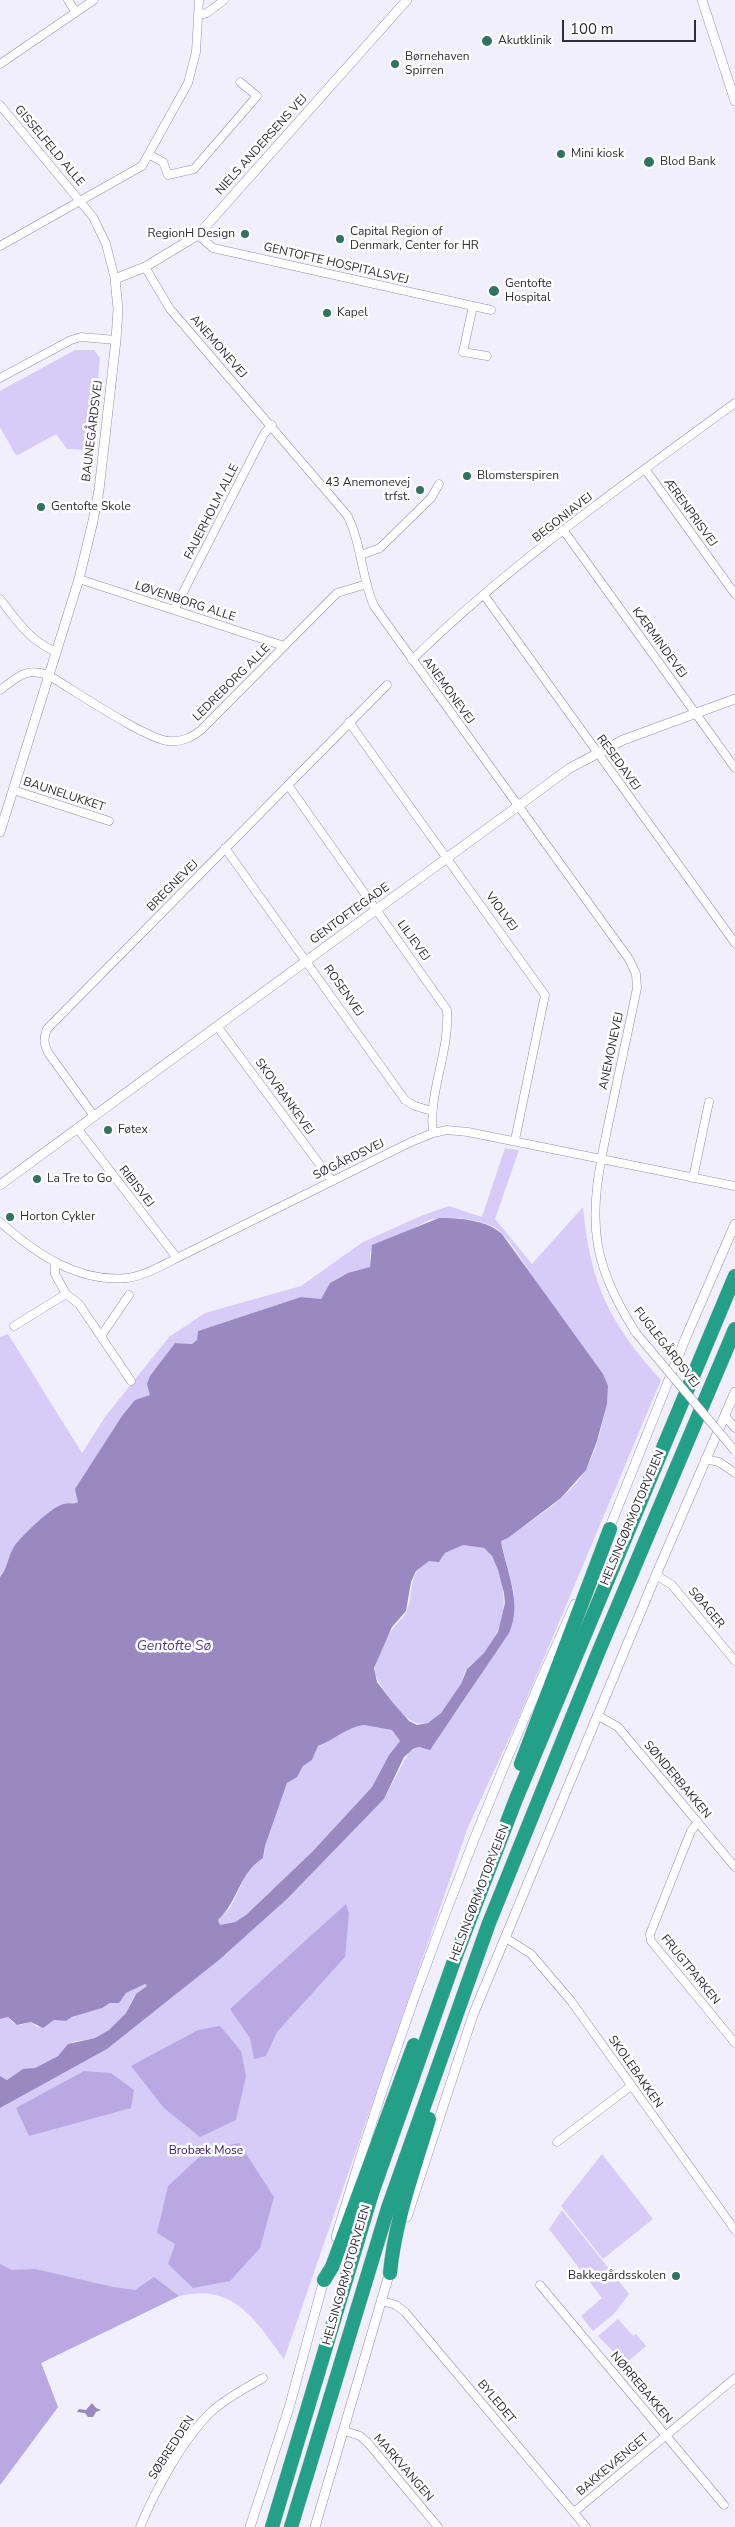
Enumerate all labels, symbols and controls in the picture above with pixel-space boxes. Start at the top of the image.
scale bar [565,10,699,42]
text: 100 m [570,19,614,39]
marker: Akutklinik [480,34,494,48]
place label: Akutklinik [498,34,552,48]
place label: Børnehaven Spirren [405,50,470,78]
marker: Børnehaven Spirren [389,58,401,70]
street label: NIELS ANDERSENS VEJ [213,92,311,198]
street label: GISSELFELD ALLE [11,103,87,189]
place label: Mini kiosk [571,147,624,161]
marker: Mini kiosk [555,148,567,160]
marker: Blod Bank [642,155,656,169]
place label: Blod Bank [660,155,716,169]
place label: Capital Region of Denmark, Center for HR [350,225,479,253]
place label: RegionH Design [148,227,235,241]
marker: RegionH Design [239,228,251,240]
marker: Capital Region of Denmark, Center for HR [334,233,346,245]
street label: GENTOFTE HOSPITALSVEJ [262,240,410,288]
place label: Gentofte Hospital [505,277,552,305]
marker: Gentofte Hospital [487,284,501,298]
place label: Kapel [337,306,368,320]
marker: Kapel [321,307,333,319]
street label: ANEMONEVEJ [187,312,249,382]
street label: BAUNEGÅRDSVEJ [80,379,106,483]
street label: FAUERHOLM ALLE [182,462,242,562]
place label: Blomsterspiren [477,469,559,483]
marker: Blomsterspiren [461,470,473,482]
place label: 43 Anemonevej trfst. [325,476,410,504]
street label: ÆRENPRISVEJ [660,476,720,550]
marker: 43 Anemonevej trfst. [414,484,426,496]
street label: BEGONIAVEJ [530,490,596,546]
place label: Gentofte Skole [51,500,131,514]
marker: Gentofte Skole [35,501,47,513]
street label: LØVENBORG ALLE [133,579,237,625]
street label: KÆRMINDEVEJ [628,605,690,681]
street label: LEDREBORG ALLE [190,641,274,725]
street label: ANEMONEVEJ [419,655,477,727]
street label: RESEDAVEJ [593,732,643,794]
street label: BAUNELUKKET [21,775,107,815]
street label: BREGNEVEJ [144,857,202,915]
street label: GENTOFTEGADE [307,880,393,948]
street label: VIOLVEJ [482,890,520,934]
street label: LILJEVEJ [393,918,433,964]
street label: ROSENVEJ [320,962,366,1020]
street label: ANEMONEVEJ [597,1011,627,1091]
street label: SKOVRANKEVEJ [251,1056,317,1138]
place label: Føtex [118,1123,148,1137]
marker: Føtex [102,1124,114,1136]
street label: SØGÅRDSVEJ [311,1137,387,1183]
street label: RIBISVEJ [115,1163,157,1211]
place label: La Tre to Go [47,1172,112,1186]
marker: La Tre to Go [31,1173,43,1185]
place label: Horton Cykler [20,1210,95,1224]
marker: Horton Cykler [4,1211,16,1223]
street label: FUGLEGÅRDSVEJ [630,1305,702,1391]
street label: HELSINGØRMOTORVEJEN [598,1448,668,1588]
street label: SØAGER [685,1585,727,1631]
water label: Gentofte Sø [137,1639,211,1655]
street label: SØNDERBAKKEN [640,1738,714,1822]
street label: HELSINGØRMOTORVEJEN [447,1822,513,1964]
street label: FRUGTPARKEN [657,1932,723,2008]
street label: SKOLEBAKKEN [605,2033,665,2111]
park label: Brobæk Mose [169,2144,243,2158]
street label: HELSINGØRMOTORVEJEN [320,2203,374,2347]
place label: Bakkegårdsskolen [568,2269,666,2283]
marker: Bakkegårdsskolen [670,2270,682,2282]
street label: NØRREBAKKEN [607,2349,675,2427]
street label: BYLEDET [474,2378,518,2426]
street label: SØBREDDEN [146,2413,198,2483]
street label: BAKKEVÆNGET [574,2431,652,2499]
street label: MARKVANGEN [370,2432,436,2504]

